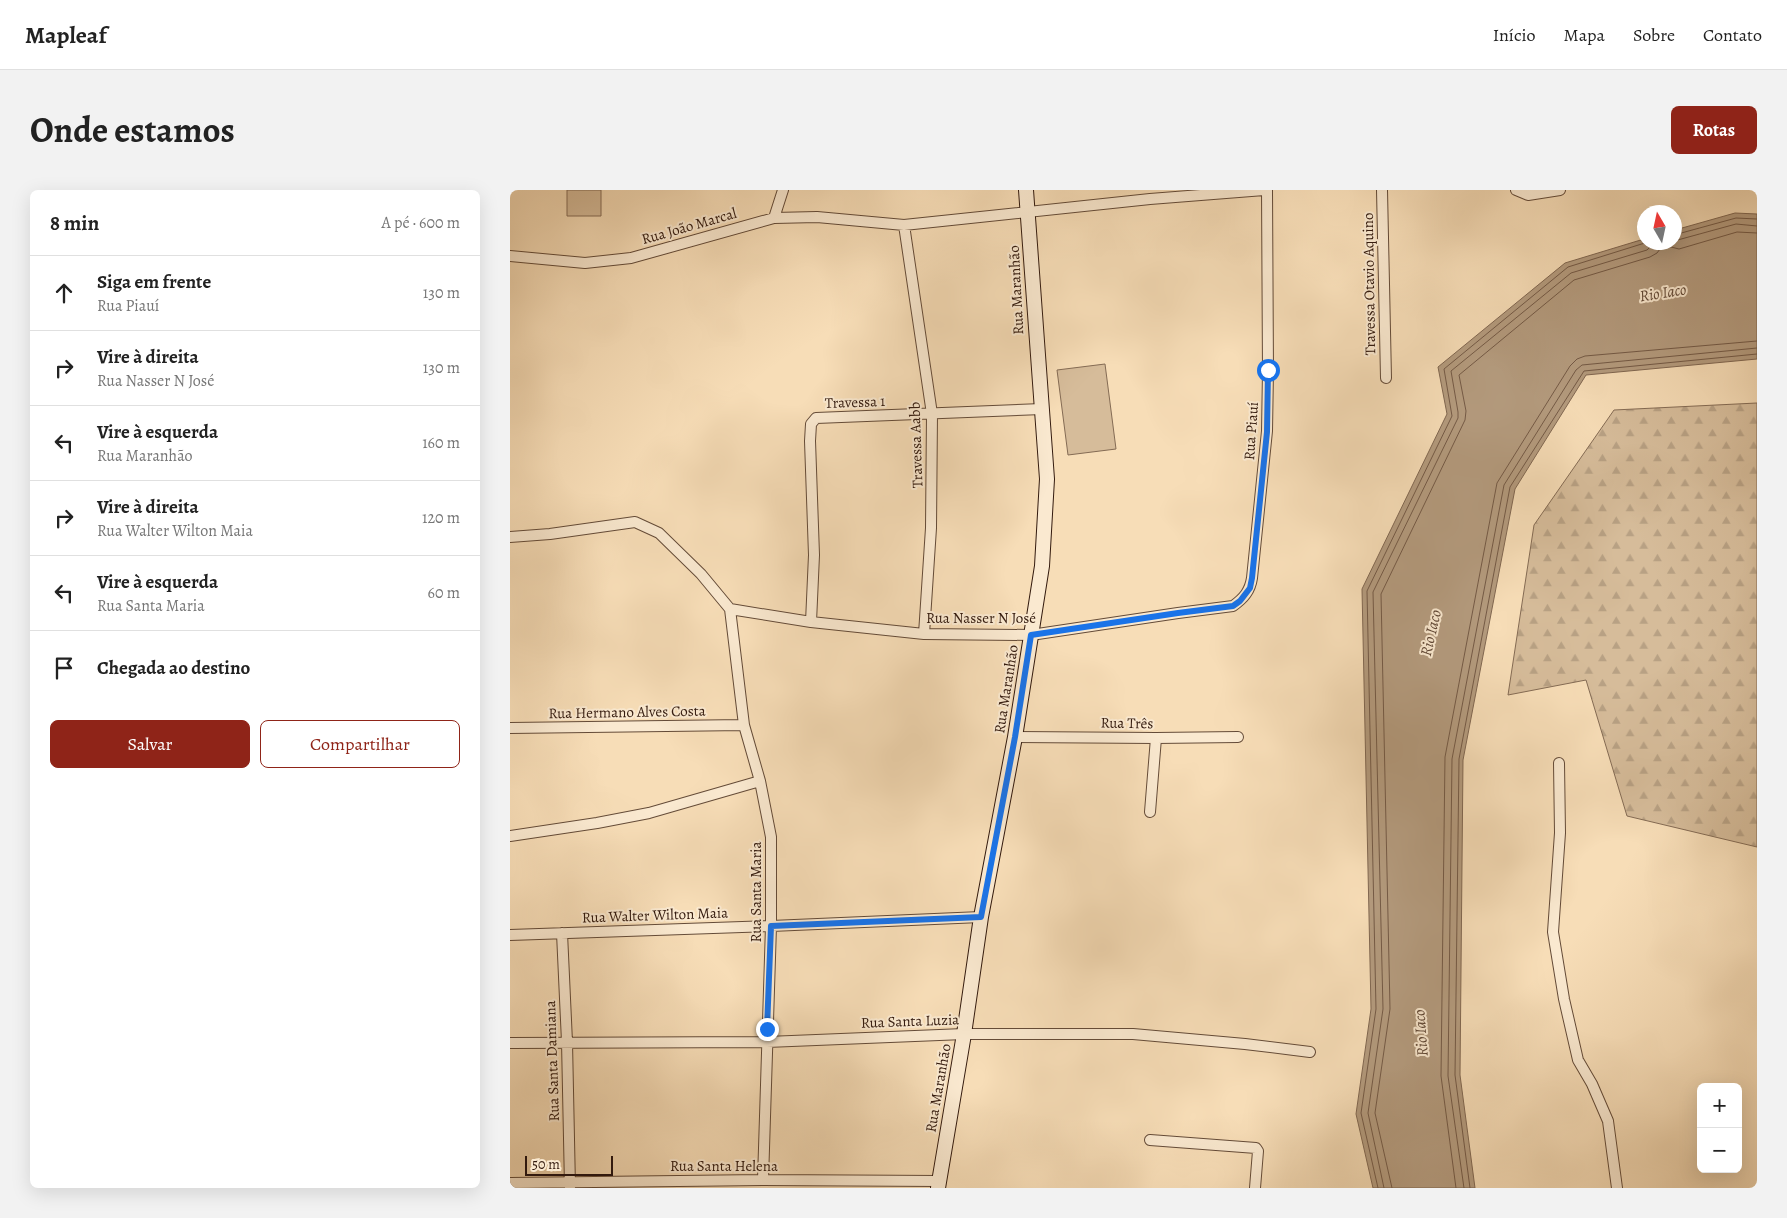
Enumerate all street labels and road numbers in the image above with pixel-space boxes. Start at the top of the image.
street label: Rua João Marcal [639,203,739,249]
street label: Travessa Otavio Aquino [1358,212,1380,356]
street label: Rua Maranhão [1004,245,1028,335]
street label: Travessa 1 [824,391,886,413]
street label: Travessa Aabb [904,401,927,488]
street label: Rua Piauí [1239,401,1263,461]
street label: Rua Nasser N José [926,608,1036,628]
street label: Rua Maranhão [989,643,1023,735]
street label: Rua Hermano Alves Costa [548,701,706,723]
street label: Rua Três [1100,713,1154,733]
street label: Rua Santa Maria [746,841,766,943]
street label: Rua Walter Wilton Maia [582,902,728,928]
street label: Rua Santa Damiana [540,1000,564,1122]
street label: Rua Santa Luzia [860,1009,960,1033]
street label: Rua Maranhão [920,1042,956,1134]
street label: Rua Santa Helena [670,1156,778,1176]

